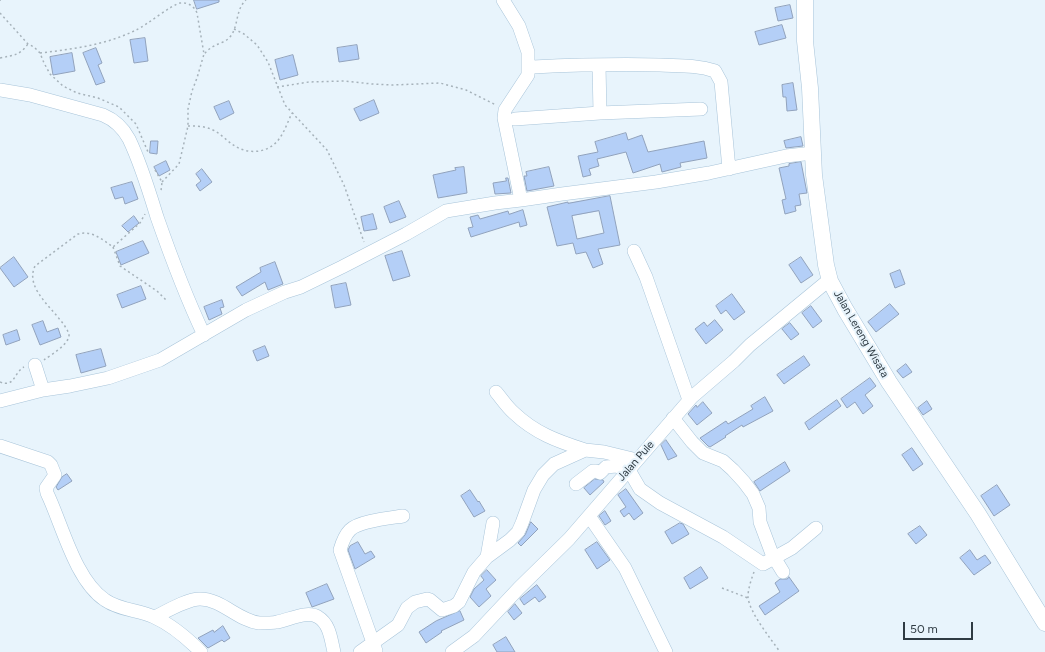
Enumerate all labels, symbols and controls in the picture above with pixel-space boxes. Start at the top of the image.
street label: Jalan Lereng Wisata [831,288,891,380]
street label: Jalan Pule [615,438,657,484]
scale bar [905,614,975,640]
text: 50 m [910,622,938,636]

